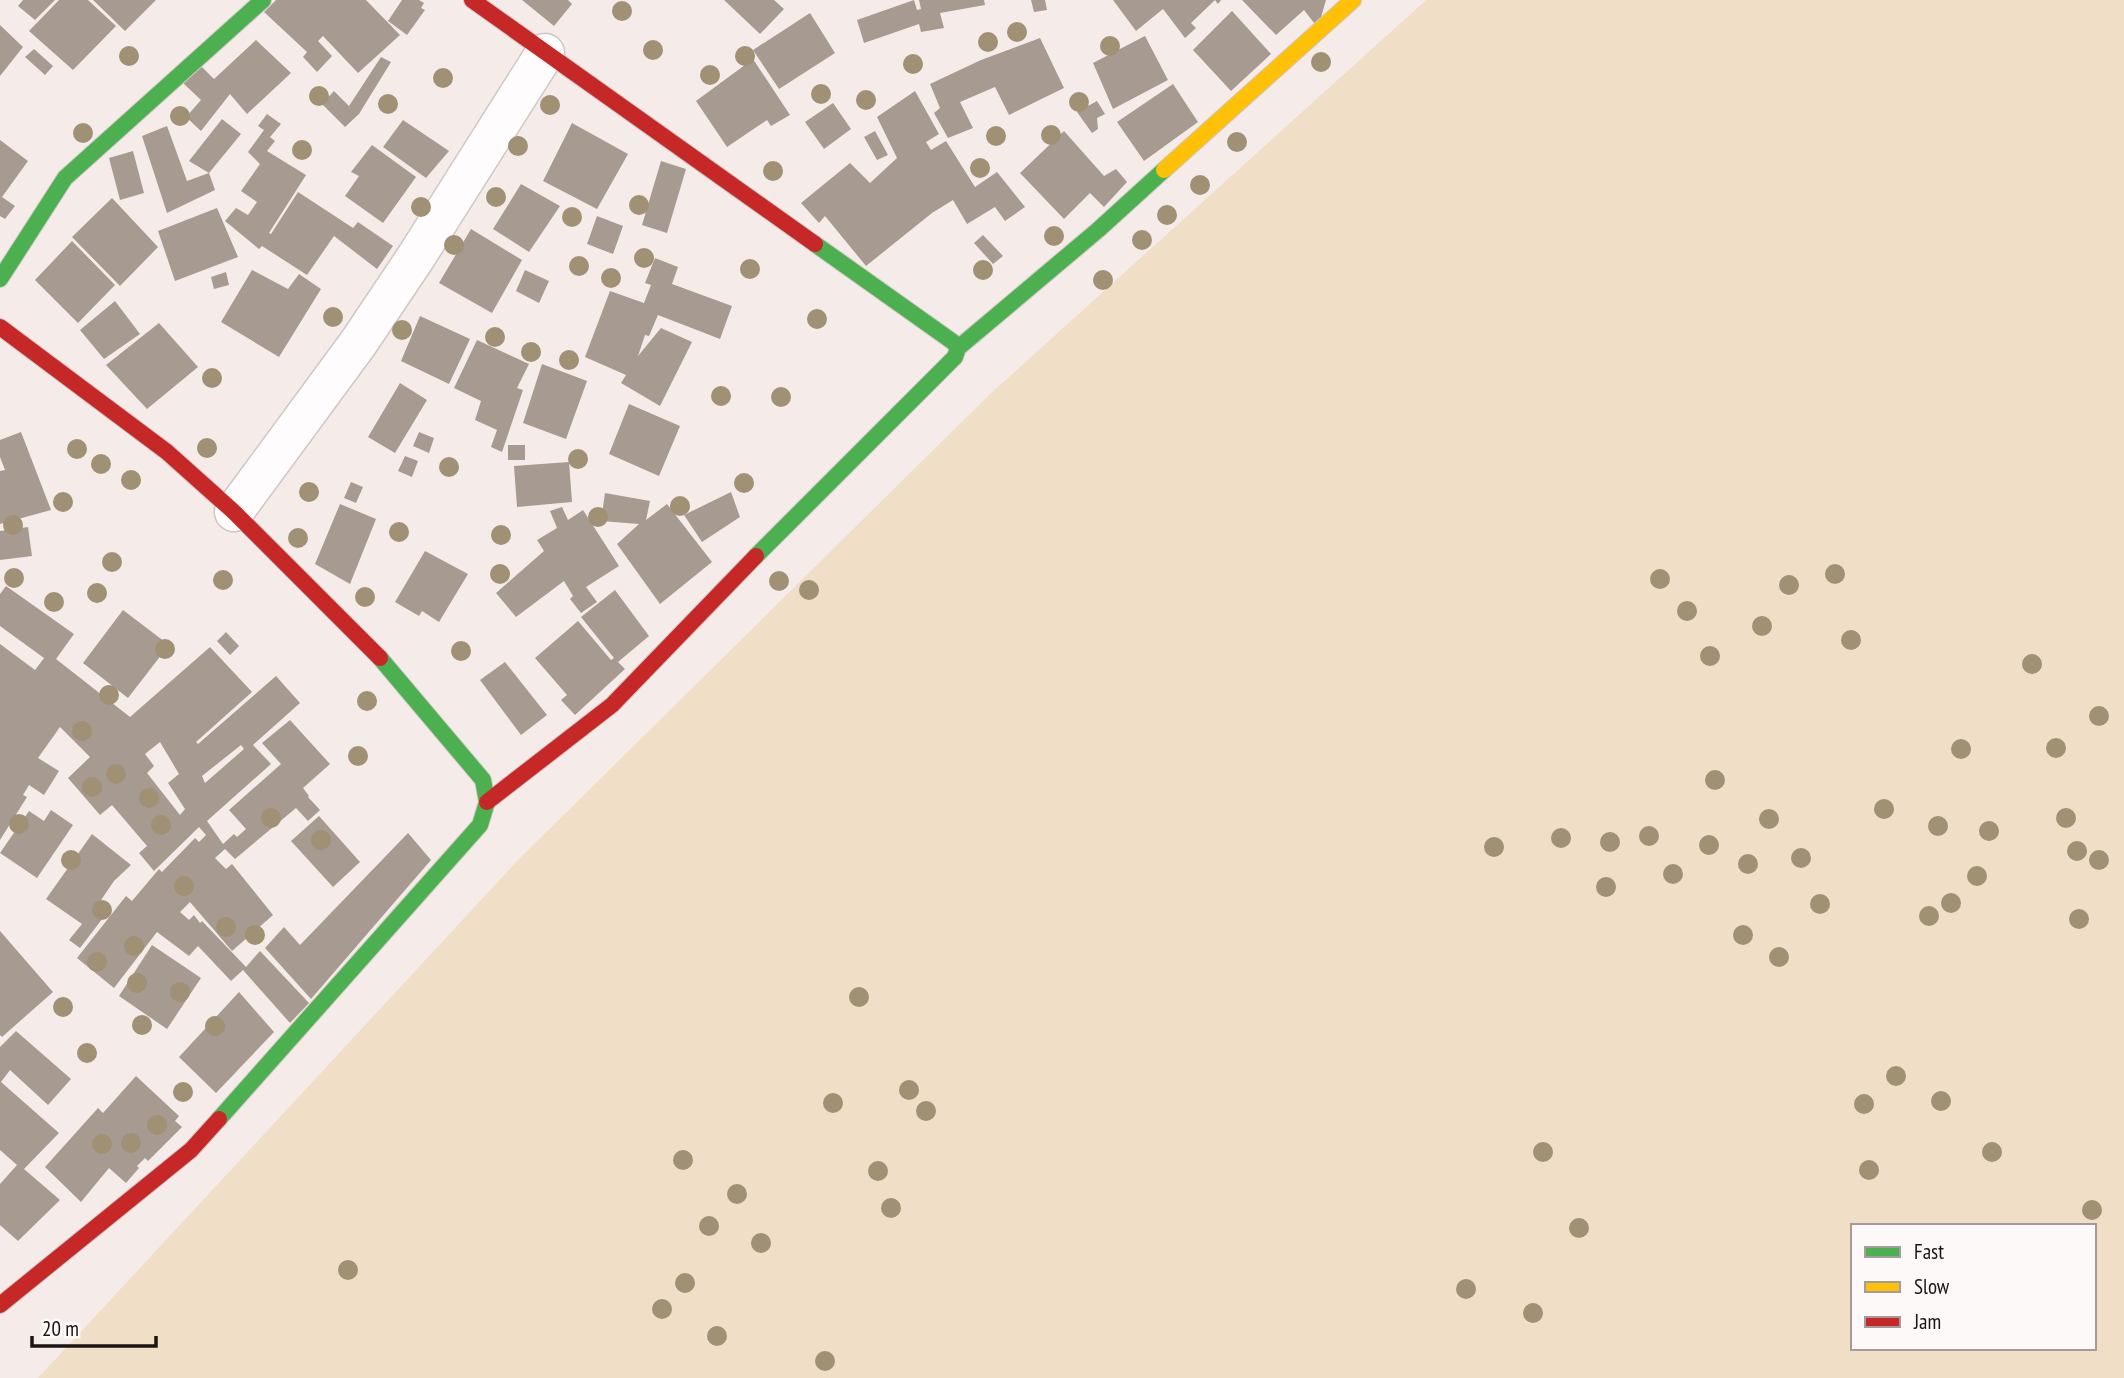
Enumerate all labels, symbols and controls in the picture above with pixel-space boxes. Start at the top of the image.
legend [1851,1224,2096,1350]
text: Fast [1914,1238,1944,1265]
text: Slow [1914,1273,1950,1300]
scale bar [32,1304,156,1348]
text: Jam [1913,1308,1941,1335]
text: 20 m [42,1315,79,1342]

